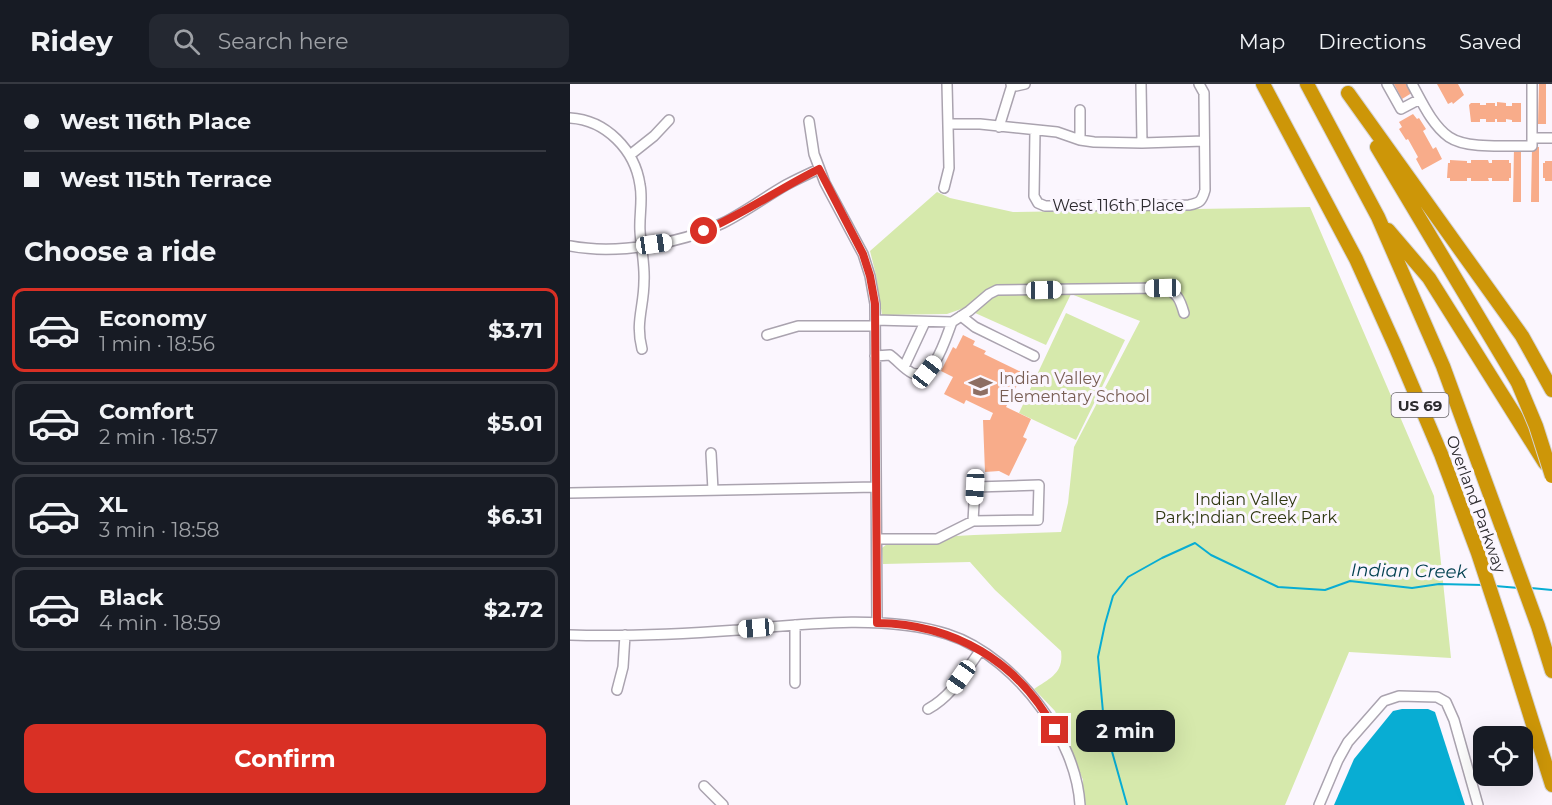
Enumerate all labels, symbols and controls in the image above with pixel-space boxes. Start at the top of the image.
search box [149,14,569,68]
text: Ridey [30,24,113,58]
icon: search [170,25,203,58]
text: Search here [218,28,349,55]
text: Map [1239,29,1285,54]
text: Directions [1318,29,1426,54]
text: Saved [1459,29,1522,54]
text: West 116th Place [60,108,251,135]
text: West 115th Terrace [60,166,272,193]
street label: West 116th Place [1052,196,1184,215]
route start [690,217,717,244]
car [635,233,673,255]
text: Choose a ride [24,235,216,268]
car [1145,279,1181,297]
car [1026,281,1062,299]
icon: car [27,303,81,357]
text: Economy [99,305,207,332]
text: $3.71 [488,317,543,344]
text: 1 min · 18:56 [99,332,215,356]
car [909,352,945,392]
place label: Indian Valley Elementary School [999,369,1150,406]
school or university icon: Indian Valley Elementary School [968,374,994,400]
road number: US 69 [1392,393,1448,417]
icon: car [27,396,81,450]
text: Comfort [99,398,194,425]
text: $5.01 [487,410,543,437]
text: 2 min · 18:57 [99,425,218,449]
street label: Overland Parkway [1442,433,1510,576]
car [965,469,985,505]
icon: car [27,489,81,543]
park label: Indian Valley Park;Indian Creek Park [1155,490,1338,527]
text: XL [99,491,128,518]
text: $6.31 [487,503,543,530]
text: 3 min · 18:58 [99,518,219,542]
water label: Indian Creek [1351,559,1469,583]
icon: car [27,582,81,636]
text: Black [99,584,163,611]
text: $2.72 [484,596,543,623]
text: 4 min · 18:59 [99,611,221,635]
car [737,617,775,639]
car [943,657,979,697]
callout: 2 min [1076,709,1175,751]
route end [1041,716,1068,743]
text: 2 min [1096,719,1155,743]
button: Confirm [24,724,546,793]
map controls [1473,726,1533,786]
button: locate [1473,726,1533,786]

